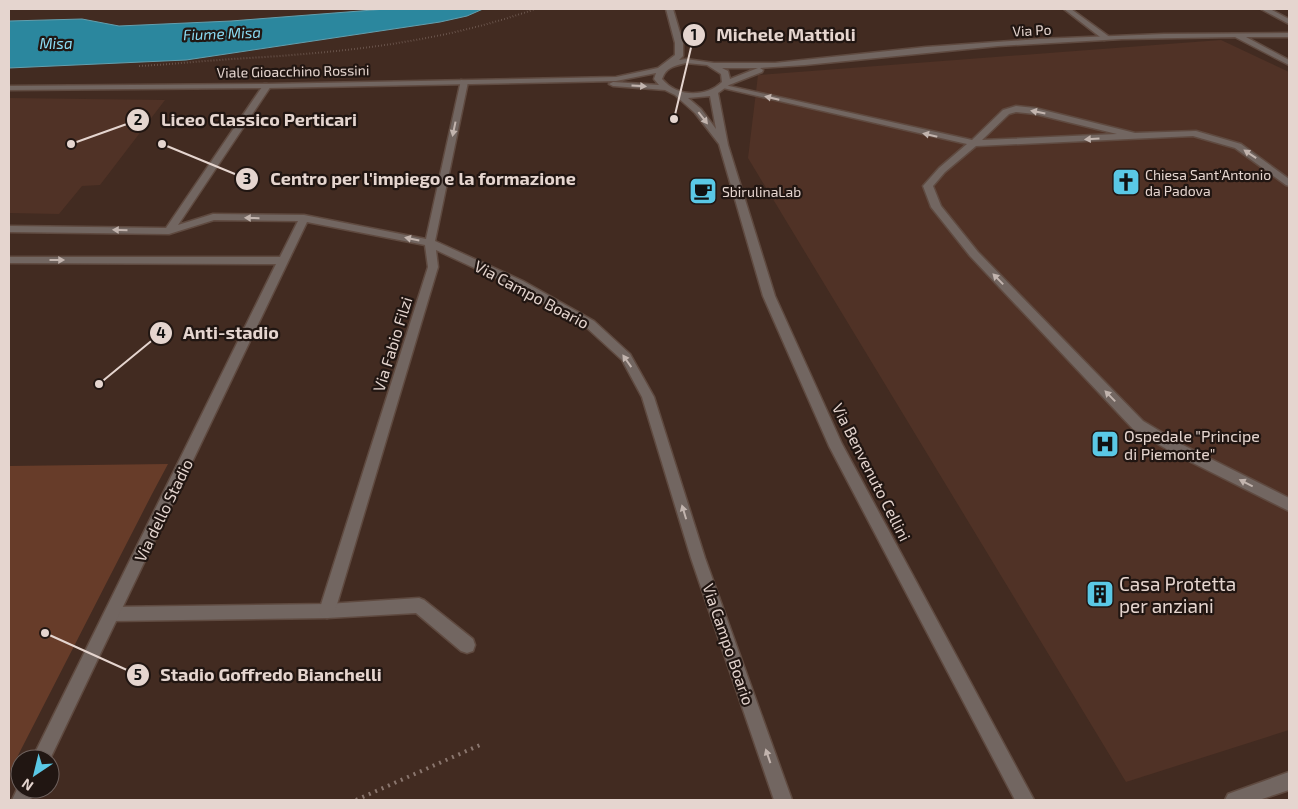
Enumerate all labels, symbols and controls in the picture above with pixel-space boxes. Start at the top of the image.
callout: Michele Mattioli [681,18,866,51]
street label: Via Po [1012,20,1052,40]
water label: Fiume Misa [183,23,261,43]
text: Michele Mattioli [716,23,856,45]
text: 1 [691,25,697,43]
water label: Misa [39,34,73,52]
street label: Viale Gioacchino Rossini [217,61,369,81]
one-way arrow [631,83,647,91]
one-way arrow [765,94,780,102]
callout: Liceo Classico Perticari [126,103,367,136]
one-way arrow [1029,107,1045,115]
text: Liceo Classico Perticari [161,108,357,130]
text: 2 [134,110,143,128]
one-way arrow [697,111,708,124]
one-way arrow [450,122,458,137]
one-way arrow [923,131,938,139]
one-way arrow [1084,135,1100,143]
one-way arrow [1243,149,1257,159]
callout: Centro per l'impiego e la formazione [235,162,586,195]
place label: Chiesa Sant'Antonio da Padova [1145,166,1271,199]
text: Centro per l'impiego e la formazione [270,167,576,189]
church icon: Chiesa Sant'Antonio da Padova [1111,167,1141,197]
text: 3 [243,169,251,187]
cafe icon: SbirulinaLab [688,176,718,206]
place label: SbirulinaLab [722,183,801,200]
one-way arrow [243,214,259,222]
one-way arrow [112,226,128,234]
one-way arrow [405,235,420,243]
one-way arrow [50,256,66,264]
street label: Via Campo Boario [471,256,593,332]
one-way arrow [992,273,1004,285]
street label: Via Fabio Filzi [369,294,415,394]
callout: Anti-stadio [148,316,289,349]
text: Anti-stadio [183,321,279,343]
text: 4 [156,323,166,341]
one-way arrow [622,354,632,368]
one-way arrow [1104,390,1116,402]
street label: Via Benvenuto Cellini [829,400,915,544]
place label: Ospedale "Principe di Piemonte" [1124,426,1260,463]
hospital icon: Ospedale "Principe di Piemonte" [1090,429,1120,459]
street label: Via dello Stadio [130,456,196,564]
one-way arrow [1239,479,1253,487]
one-way arrow [679,504,687,519]
place label: Casa Protetta per anziani [1119,572,1236,617]
building icon: Casa Protetta per anziani [1085,579,1115,609]
street label: Via Campo Boario [699,581,759,707]
callout: Stadio Goffredo Bianchelli [125,658,392,691]
text: Stadio Goffredo Bianchelli [160,663,382,685]
text: 5 [134,665,142,683]
one-way arrow [764,748,772,763]
north arrow [10,749,60,799]
text: N [18,775,36,795]

